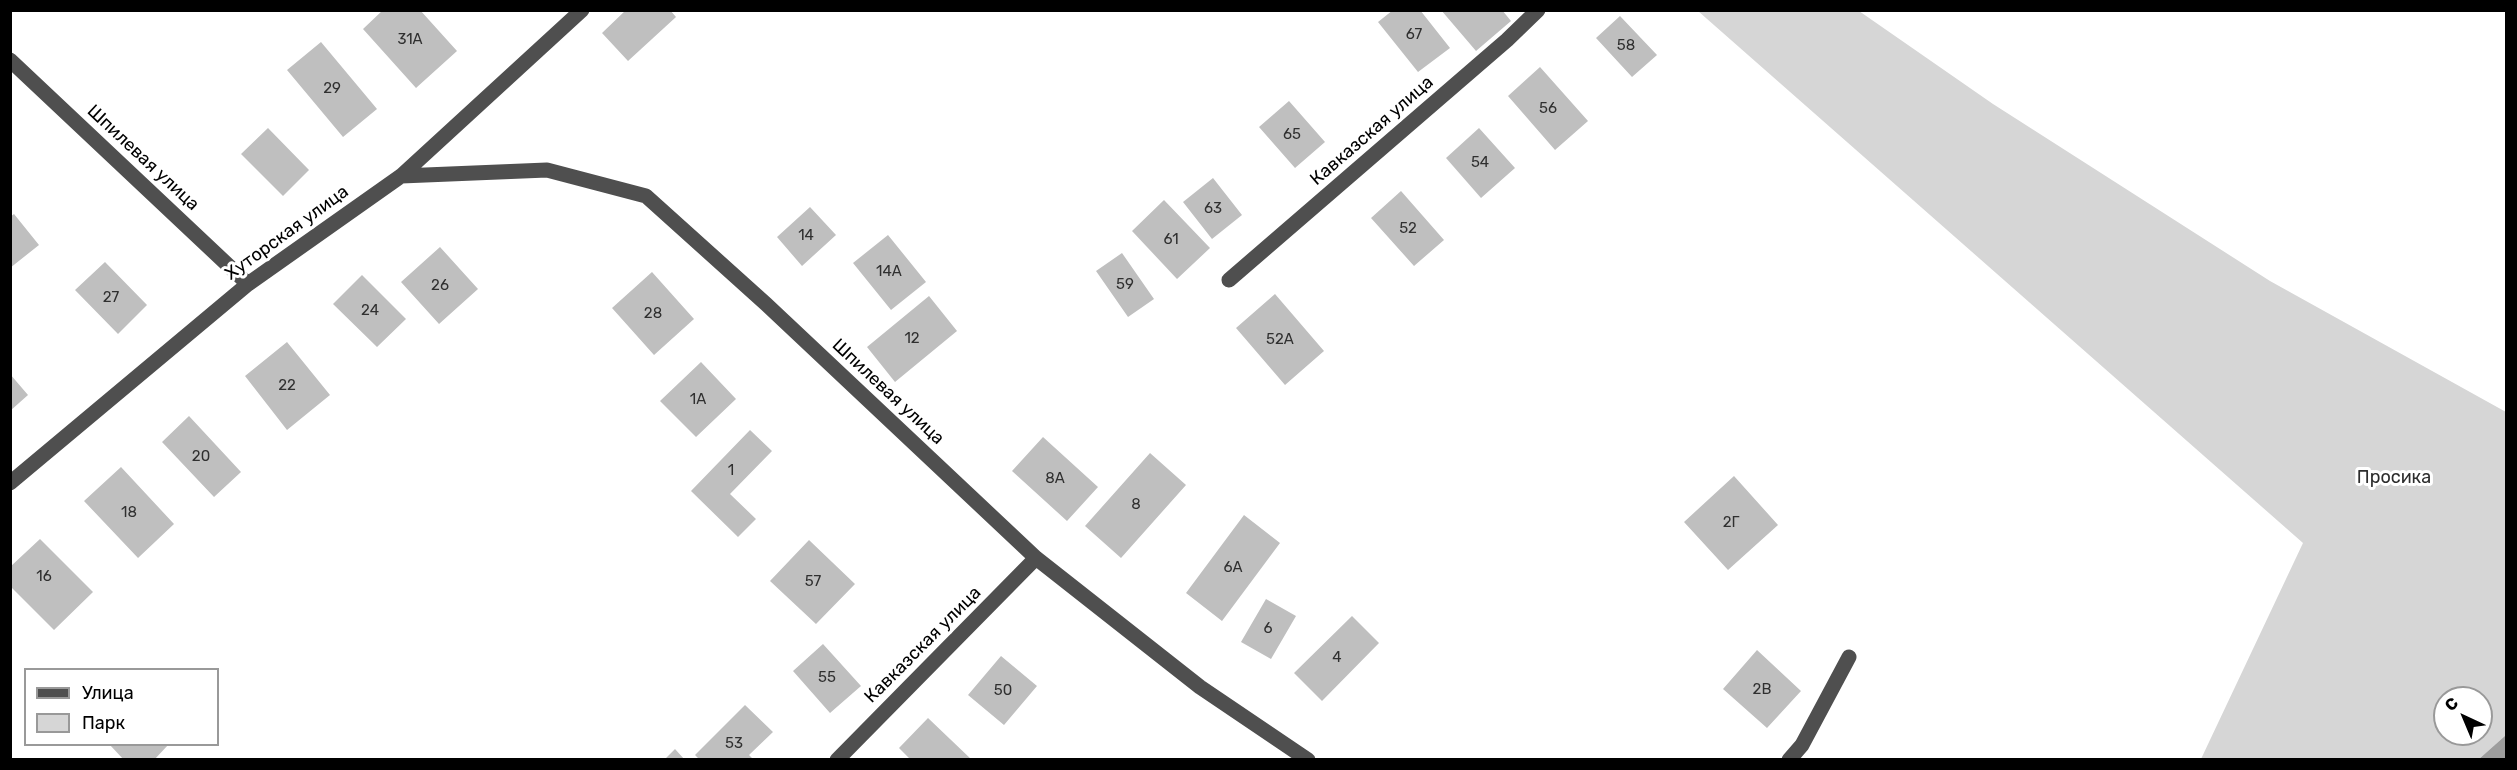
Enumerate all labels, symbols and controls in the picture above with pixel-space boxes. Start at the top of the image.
house number: 67 [1406,26,1422,44]
house number: 31А [397,31,423,49]
house number: 58 [1617,37,1635,55]
street label: Кавказская улица [1306,72,1438,190]
house number: 29 [323,80,341,98]
house number: 56 [1539,100,1557,118]
street label: Шпилевая улица [82,101,204,215]
house number: 65 [1283,126,1301,144]
house number: 54 [1471,154,1489,172]
street label: Хуторская улица [221,181,353,285]
house number: 63 [1204,200,1222,218]
house number: 52 [1399,220,1417,238]
house number: 14 [798,227,814,245]
house number: 61 [1163,231,1179,249]
house number: 14А [876,263,902,281]
house number: 59 [1116,276,1134,294]
house number: 26 [431,277,449,295]
house number: 27 [103,289,119,307]
house number: 24 [361,302,379,320]
house number: 28 [644,305,662,323]
house number: 12 [904,330,920,348]
house number: 52А [1266,331,1294,349]
street label: Шпилевая улица [827,335,949,449]
house number: 22 [278,377,296,395]
house number: 1А [690,391,706,409]
house number: 20 [192,448,210,466]
house number: 1 [728,462,734,480]
park label: Просика [2357,467,2431,489]
house number: 8А [1045,470,1065,488]
house number: 8 [1131,496,1141,514]
house number: 18 [121,504,137,522]
house number: 2Г [1723,514,1739,532]
house number: 6А [1223,559,1243,577]
house number: 16 [36,568,52,586]
house number: 57 [805,573,821,591]
street label: Кавказская улица [860,582,986,708]
house number: 6 [1263,620,1273,638]
house number: 4 [1332,649,1342,667]
legend [24,668,219,746]
house number: 55 [818,669,836,687]
house number: 2В [1753,681,1771,699]
text: Улица [82,682,134,704]
house number: 50 [994,682,1012,700]
north arrow [2433,686,2493,746]
text: С [2441,693,2462,715]
text: Парк [82,712,125,734]
house number: 53 [725,735,743,753]

